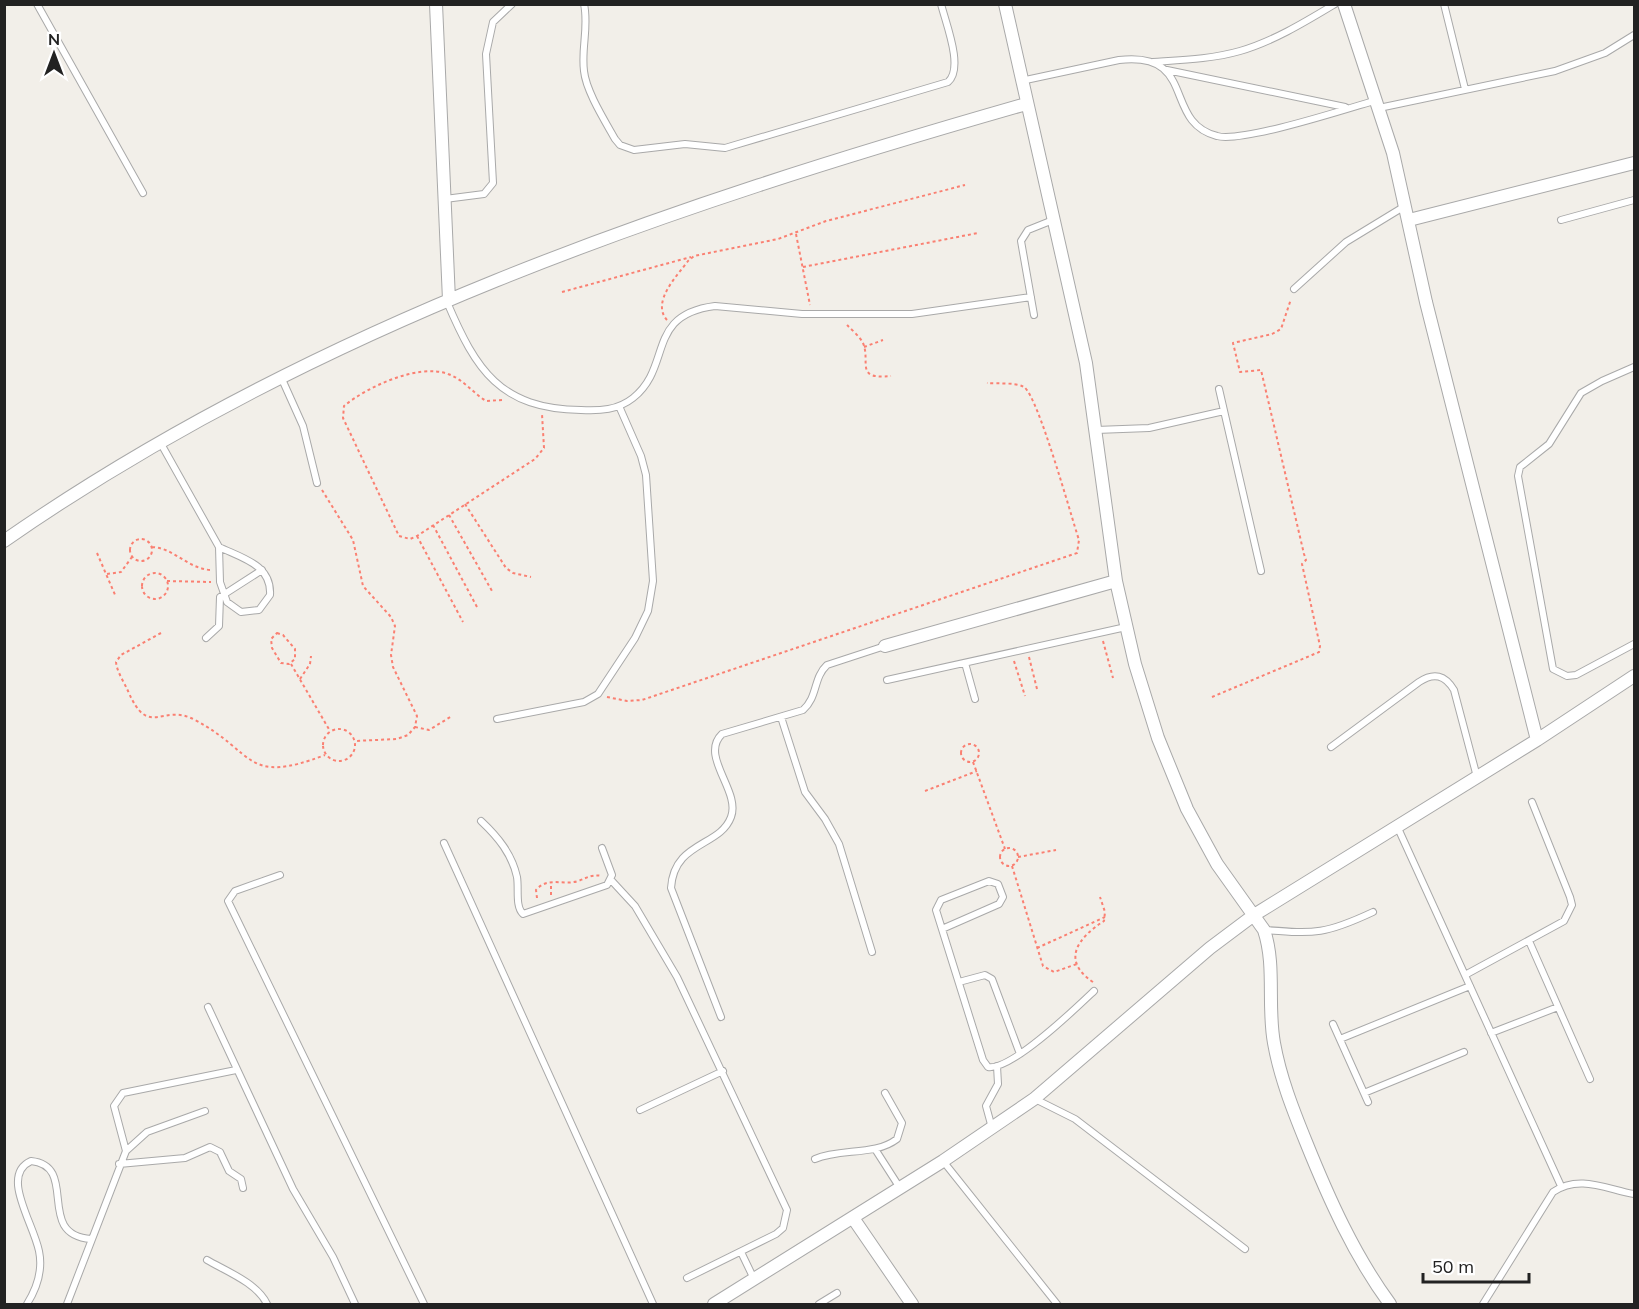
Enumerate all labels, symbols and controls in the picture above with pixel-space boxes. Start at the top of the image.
north arrow [24,24,84,84]
text: N [48,29,60,49]
scale bar [1423,1246,1530,1284]
text: 50 m [1432,1255,1474,1278]

